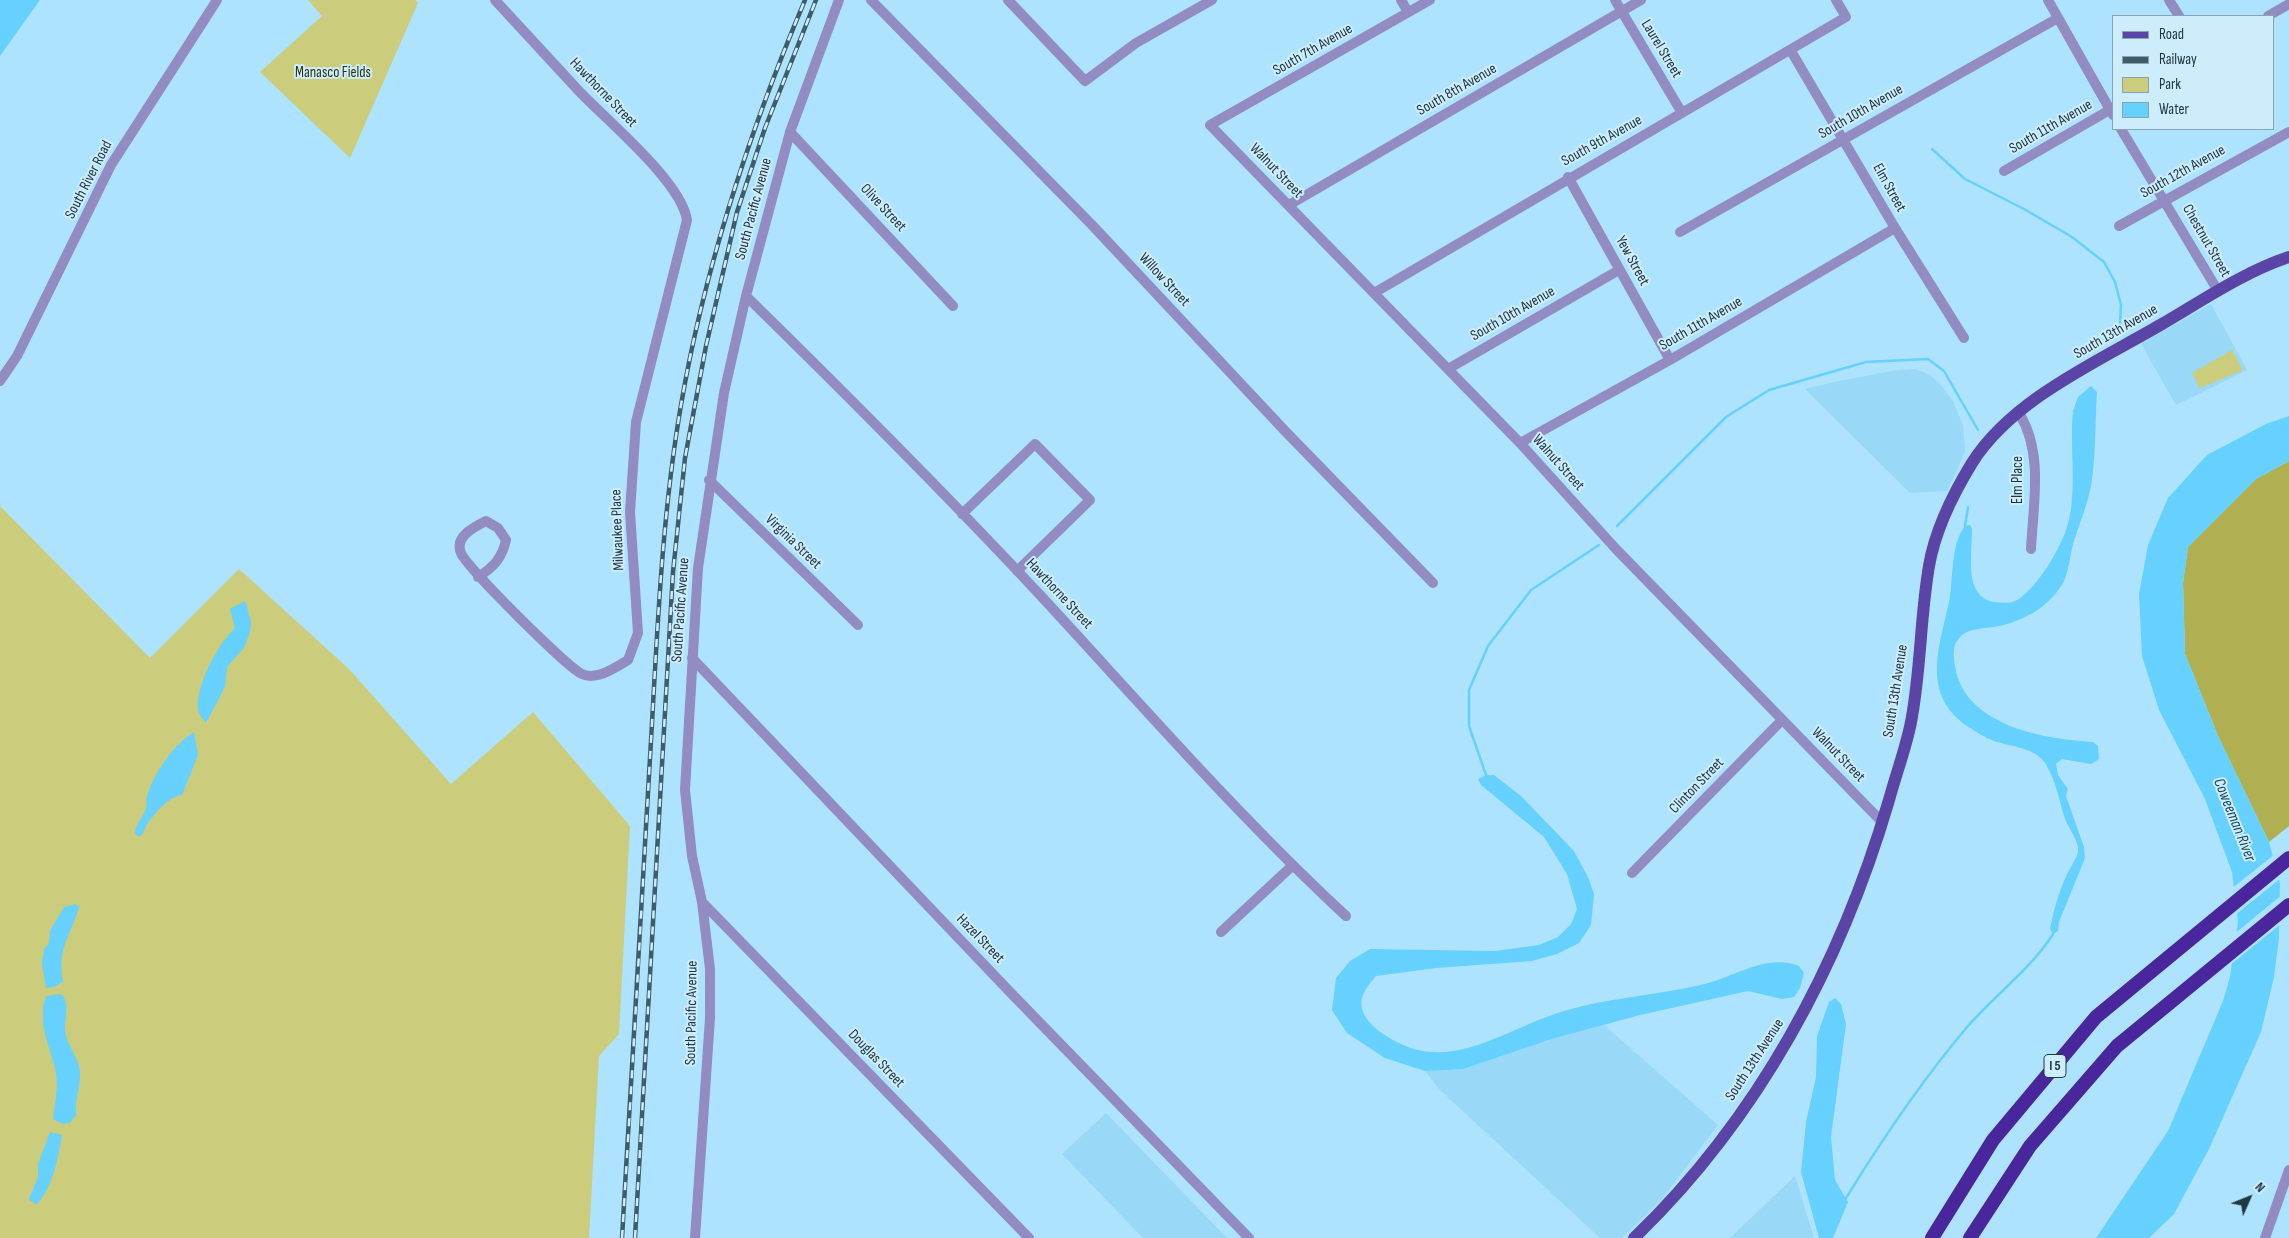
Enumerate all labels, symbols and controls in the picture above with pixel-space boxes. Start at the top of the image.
legend [2112,15,2274,130]
street label: Laurel Street [1637,17,1685,81]
street label: South 7th Avenue [1270,20,1356,80]
text: Road [2159,25,2184,44]
text: Railway [2159,50,2197,69]
street label: Hawthorne Street [565,54,641,132]
street label: South 8th Avenue [1414,60,1500,120]
park label: Manasco Fields [295,64,371,82]
text: Park [2159,75,2181,94]
street label: South 10th Avenue [1816,81,1906,143]
street label: South 11th Avenue [2006,96,2096,158]
text: Water [2159,100,2189,119]
street label: South 9th Avenue [1559,112,1645,170]
street label: South River Road [62,138,116,222]
street label: Walnut Street [1245,140,1307,202]
street label: South 12th Avenue [2138,141,2228,203]
street label: South Pacific Avenue [732,156,776,262]
street label: Elm Street [1868,161,1910,215]
street label: Olive Street [856,180,910,236]
street label: Chestnut Street [2178,201,2234,281]
street label: Yew Street [1611,233,1653,289]
street label: Willow Street [1135,249,1193,311]
street label: South 10th Avenue [1468,283,1558,345]
street label: South 11th Avenue [1656,293,1746,355]
street label: South 13th Avenue [2071,301,2161,363]
street label: Walnut Street [1528,431,1588,495]
street label: Elm Place [2009,456,2027,504]
street label: Milwaukee Place [608,489,628,571]
street label: Virginia Street [761,511,825,573]
street label: Hawthorne Street [1022,555,1096,633]
street label: South Pacific Avenue [668,557,694,663]
street label: South 13th Avenue [1880,643,1912,739]
street label: Walnut Street [1807,724,1869,786]
street label: Clinton Street [1666,754,1728,818]
water label: Coweeman River [2209,776,2259,864]
street label: Hazel Street [952,911,1008,967]
street label: South Pacific Avenue [682,961,702,1065]
street label: South 13th Avenue [1722,1016,1788,1104]
street label: Douglas Street [844,1026,908,1092]
road number: I 5 [2044,1054,2066,1078]
north arrow [2224,1173,2274,1223]
text: N [2251,1179,2269,1196]

